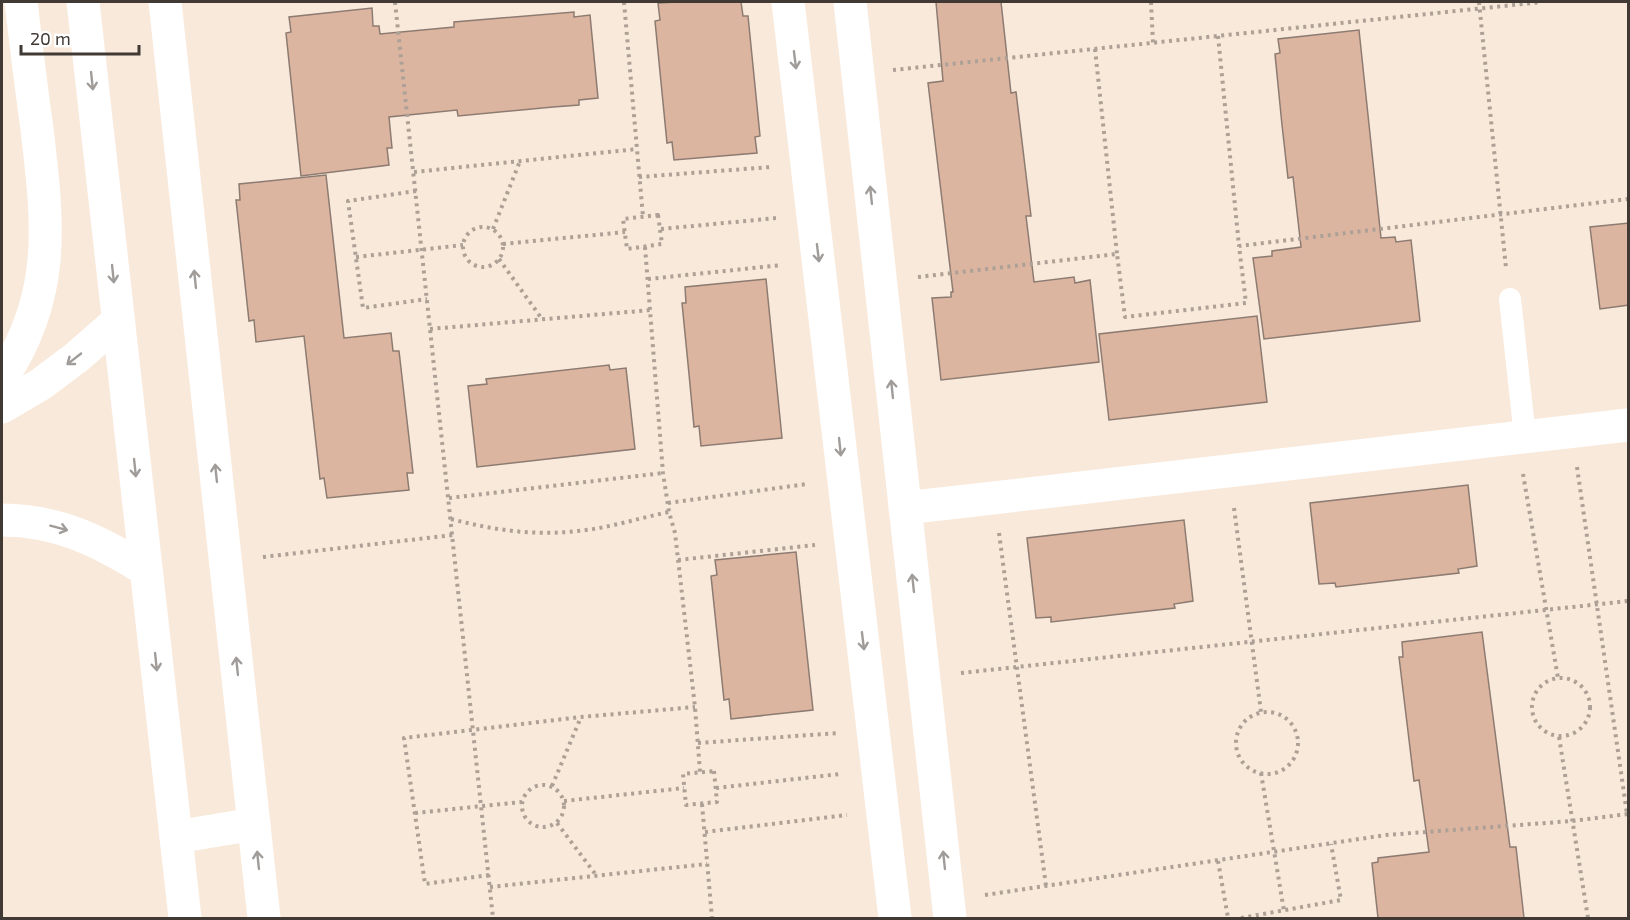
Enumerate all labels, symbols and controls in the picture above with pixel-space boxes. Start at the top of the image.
scale bar [21,18,140,56]
text: 20 m [30,27,71,49]
one-way arrow [790,49,801,69]
one-way arrow [87,70,98,90]
one-way arrow [865,186,876,206]
one-way arrow [813,243,824,263]
one-way arrow [108,264,119,284]
one-way arrow [189,269,200,289]
one-way arrow [66,353,82,366]
one-way arrow [886,380,897,400]
one-way arrow [835,437,846,456]
one-way arrow [130,458,141,478]
one-way arrow [210,463,221,483]
one-way arrow [49,523,68,534]
one-way arrow [908,574,919,593]
one-way arrow [858,630,869,650]
one-way arrow [151,652,162,671]
one-way arrow [231,657,242,677]
one-way arrow [252,851,263,871]
one-way arrow [938,851,949,871]

